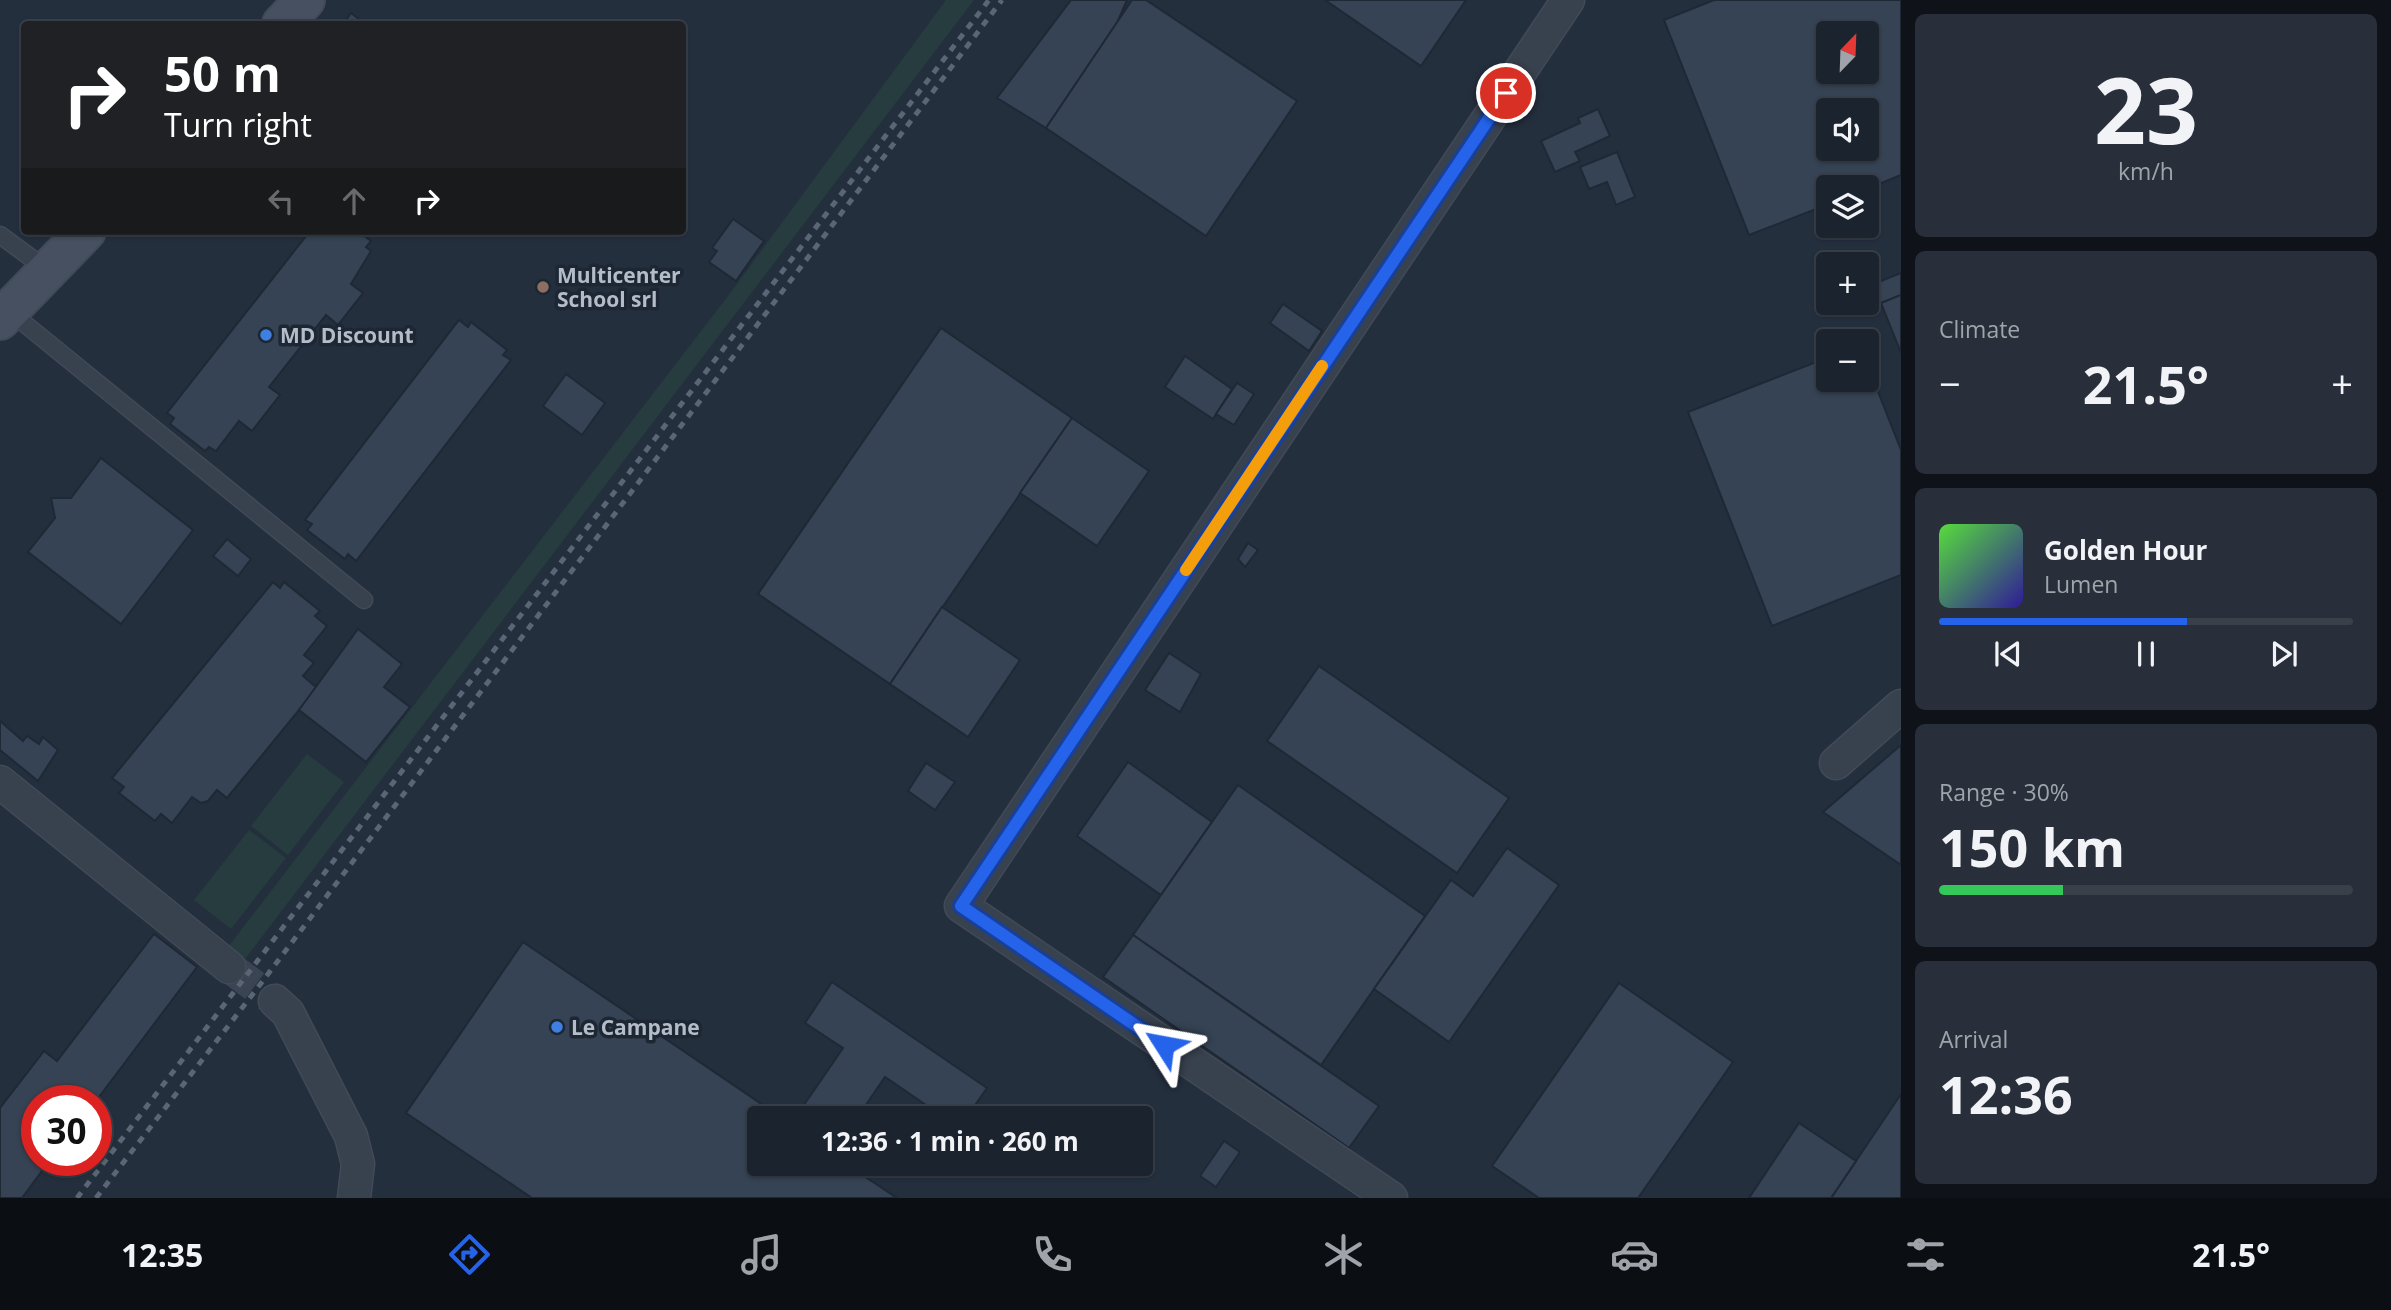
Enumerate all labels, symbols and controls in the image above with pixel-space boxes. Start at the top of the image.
north arrow [1816,21,1880,84]
map controls [1816,21,1879,392]
text: 50 m [164,40,281,106]
text: 23 [2094,47,2198,171]
icon: right [49,49,140,140]
pin [1476,63,1536,123]
icon: arrive [1487,74,1525,112]
button: sound [1816,98,1879,161]
text: Turn right [164,103,312,146]
text: km/h [2118,155,2174,187]
button: layers [1816,175,1879,238]
icon: left [262,182,300,220]
icon: ahead [335,182,373,220]
icon: right [408,182,446,220]
button: + [1816,252,1879,315]
place label: Multicenter School srl [557,261,681,313]
marker: Multicenter School srl [535,279,551,295]
text: Climate [1939,313,2020,345]
place label: MD Discount [280,321,414,349]
marker: MD Discount [258,327,274,343]
button: − [1816,329,1879,392]
text: 21.5° [2083,348,2209,419]
text: − [1939,357,1961,409]
text: + [2331,357,2353,409]
text: Golden Hour [2044,532,2207,568]
text: Lumen [2044,568,2118,600]
icon: previous [1989,635,2027,673]
icon: pause [2127,635,2165,673]
icon: next [2265,635,2303,673]
text: Range · 30% [1939,776,2069,808]
text: 150 km [1939,811,2125,882]
position arrow [1127,1008,1201,1082]
place label: Le Campane [571,1013,700,1041]
marker: Le Campane [549,1019,565,1035]
text: Arrival [1939,1023,2008,1055]
text: 12:36 [1939,1058,2073,1129]
speed limit sign: 30 [21,1085,112,1176]
text: 12:36 · 1 min · 260 m [821,1123,1079,1159]
icon: directions [445,1230,494,1279]
icon: music [737,1230,786,1279]
icon: phone [1028,1230,1077,1279]
icon: climate [1319,1230,1368,1279]
icon: car [1610,1230,1659,1279]
icon: filters [1901,1230,1950,1279]
text: 12:35 [121,1233,203,1276]
text: 21.5° [2192,1233,2270,1276]

